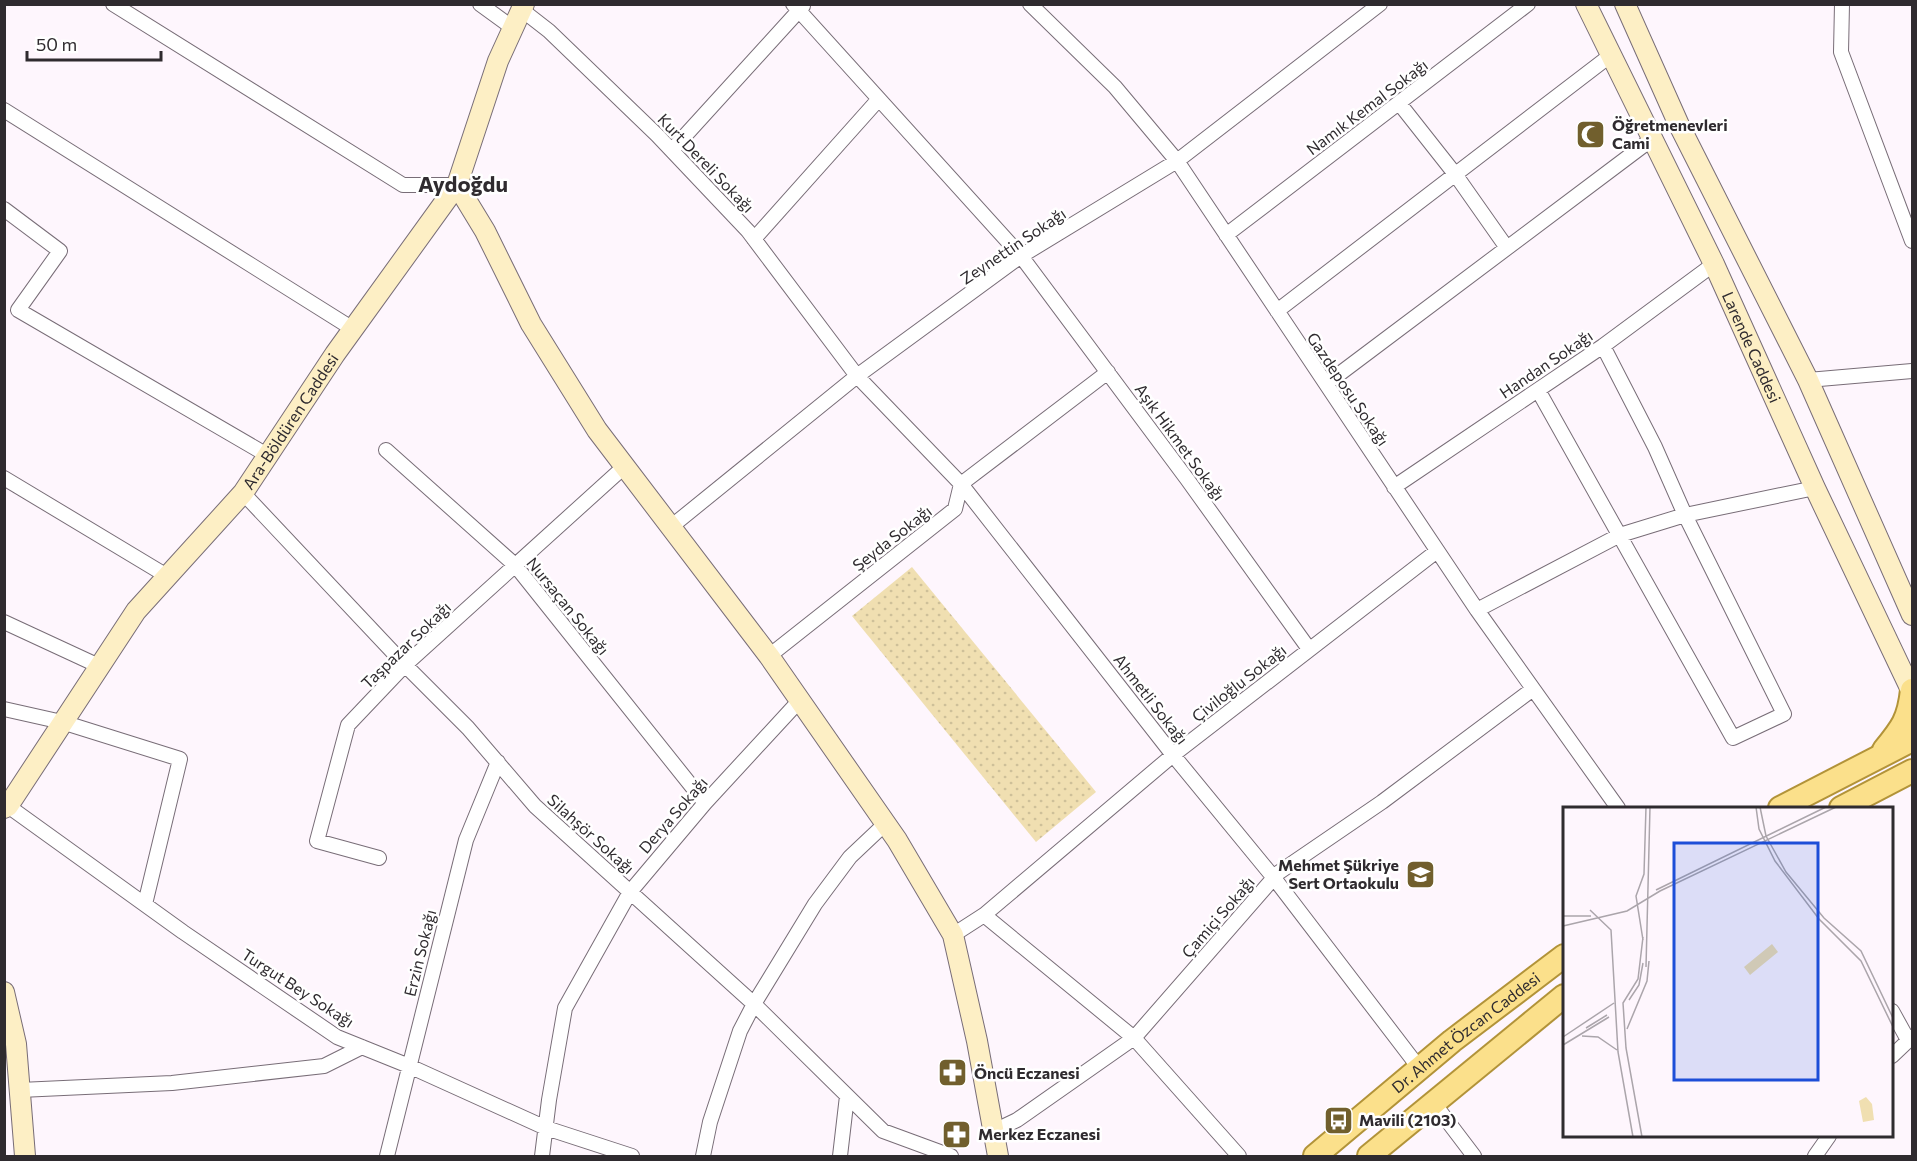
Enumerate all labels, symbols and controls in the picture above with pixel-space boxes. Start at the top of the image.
scale bar [27,24,160,62]
text: 50 m [36,33,77,55]
street label: Namık Kemal Sokağı [1302,55,1431,158]
street label: Kurt Dereli Sokağı [654,109,758,216]
place label: Öğretmenevleri Cami [1612,115,1728,152]
mosque icon: Öğretmenevleri Cami [1575,118,1607,150]
district label: Aydoğdu [418,170,508,197]
street label: Zeynettin Sokağı [956,203,1069,288]
street label: Larende Caddesi [1719,288,1785,405]
street label: Handan Sokağı [1496,325,1596,402]
street label: Gazdeposu Sokağı [1303,328,1393,449]
street label: Ara-Böldüren Caddesi [238,349,342,493]
street label: Aşık Hikmet Sokağı [1132,380,1229,504]
street label: Şeyda Sokağı [848,501,935,574]
street label: Nursaçan Sokağı [523,553,614,658]
street label: Taşpazar Sokağı [357,597,454,692]
street label: Çiviloğlu Sokağı [1188,640,1290,725]
street label: Ahmetli Sokağı [1110,650,1192,748]
street label: Derya Sokağı [634,773,711,857]
street label: Silahşör Sokağı [544,790,639,878]
inset map [1563,807,1893,1137]
place label: Mehmet Şükriye Sert Ortaokulu [1278,855,1399,892]
school or university icon: Mehmet Şükriye Sert Ortaokulu [1404,858,1436,890]
street label: Çamiçi Sokağı [1177,872,1258,961]
street label: Erzin Sokağı [400,907,439,998]
street label: Turgut Bey Sokağı [239,944,358,1031]
street label: Dr. Ahmet Özcan Caddesi [1388,968,1543,1097]
pharmacy icon: Öncü Eczanesi [937,1057,969,1089]
place label: Öncü Eczanesi [974,1063,1080,1082]
bus stop icon: Mavili (2103) [1322,1104,1354,1136]
place label: Mavili (2103) [1359,1110,1456,1129]
pharmacy icon: Merkez Eczanesi [941,1118,973,1150]
place label: Merkez Eczanesi [978,1124,1100,1143]

